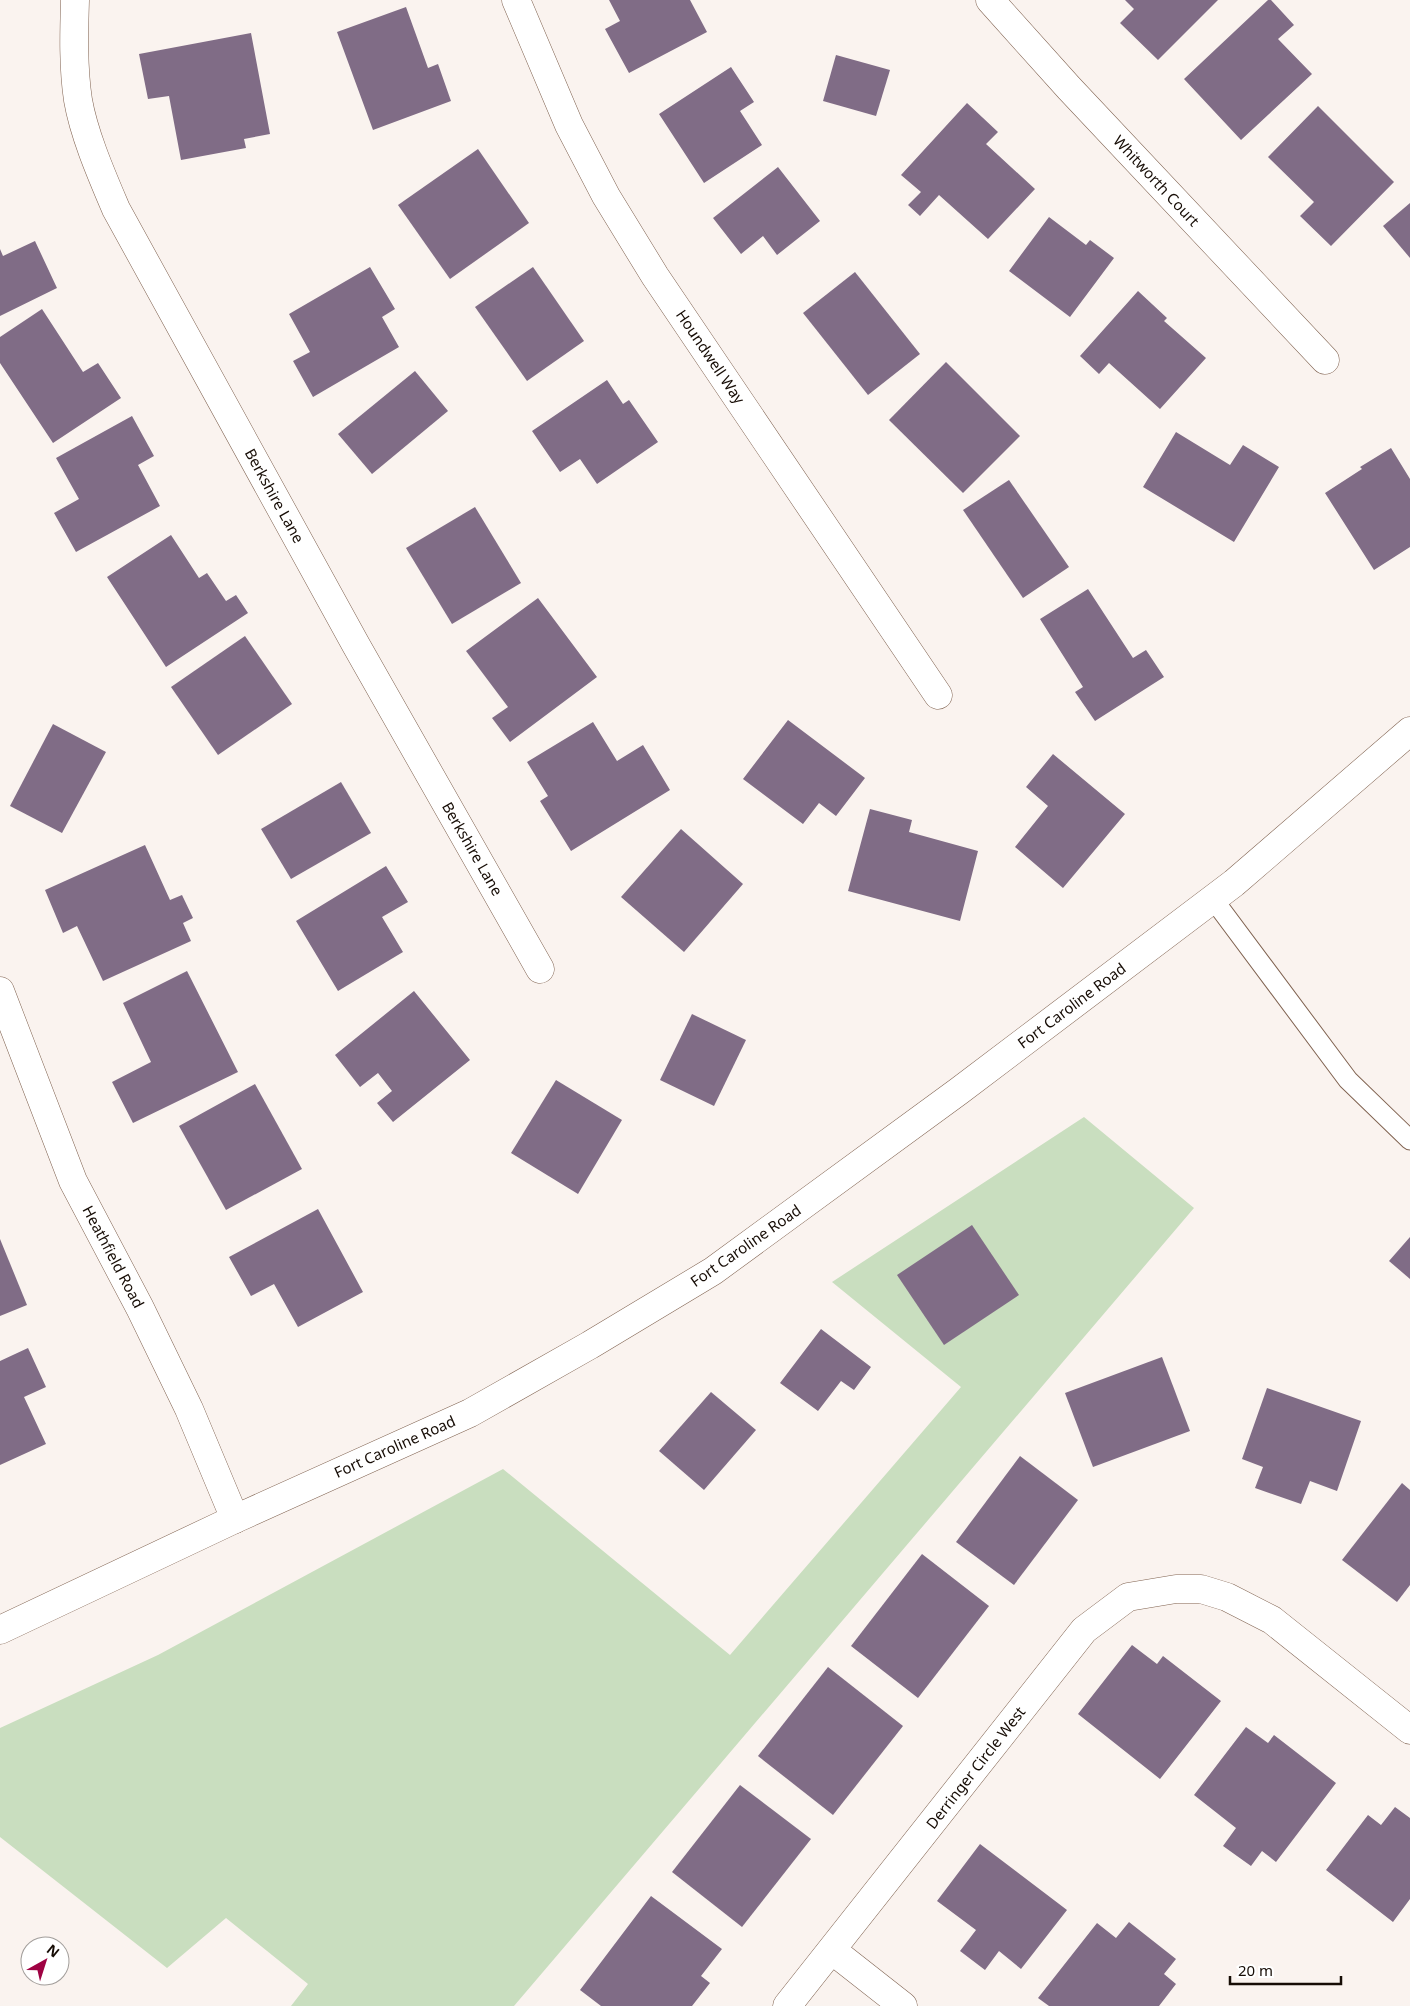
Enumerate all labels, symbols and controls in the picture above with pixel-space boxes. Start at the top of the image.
street label: Whitworth Court [1109,130,1205,231]
street label: Houndwell Way [672,305,750,408]
street label: Berkshire Lane [241,445,309,546]
street label: Berkshire Lane [438,798,508,899]
street label: Fort Caroline Road [1013,958,1130,1053]
street label: Fort Caroline Road [686,1200,805,1291]
street label: Heathfield Road [78,1202,149,1311]
street label: Fort Caroline Road [331,1410,458,1482]
street label: Derringer Circle West [921,1702,1030,1833]
north arrow [20,1936,70,1986]
text: N [43,1940,64,1961]
scale bar [1230,1954,1341,1986]
text: 20 m [1238,1960,1273,1980]

